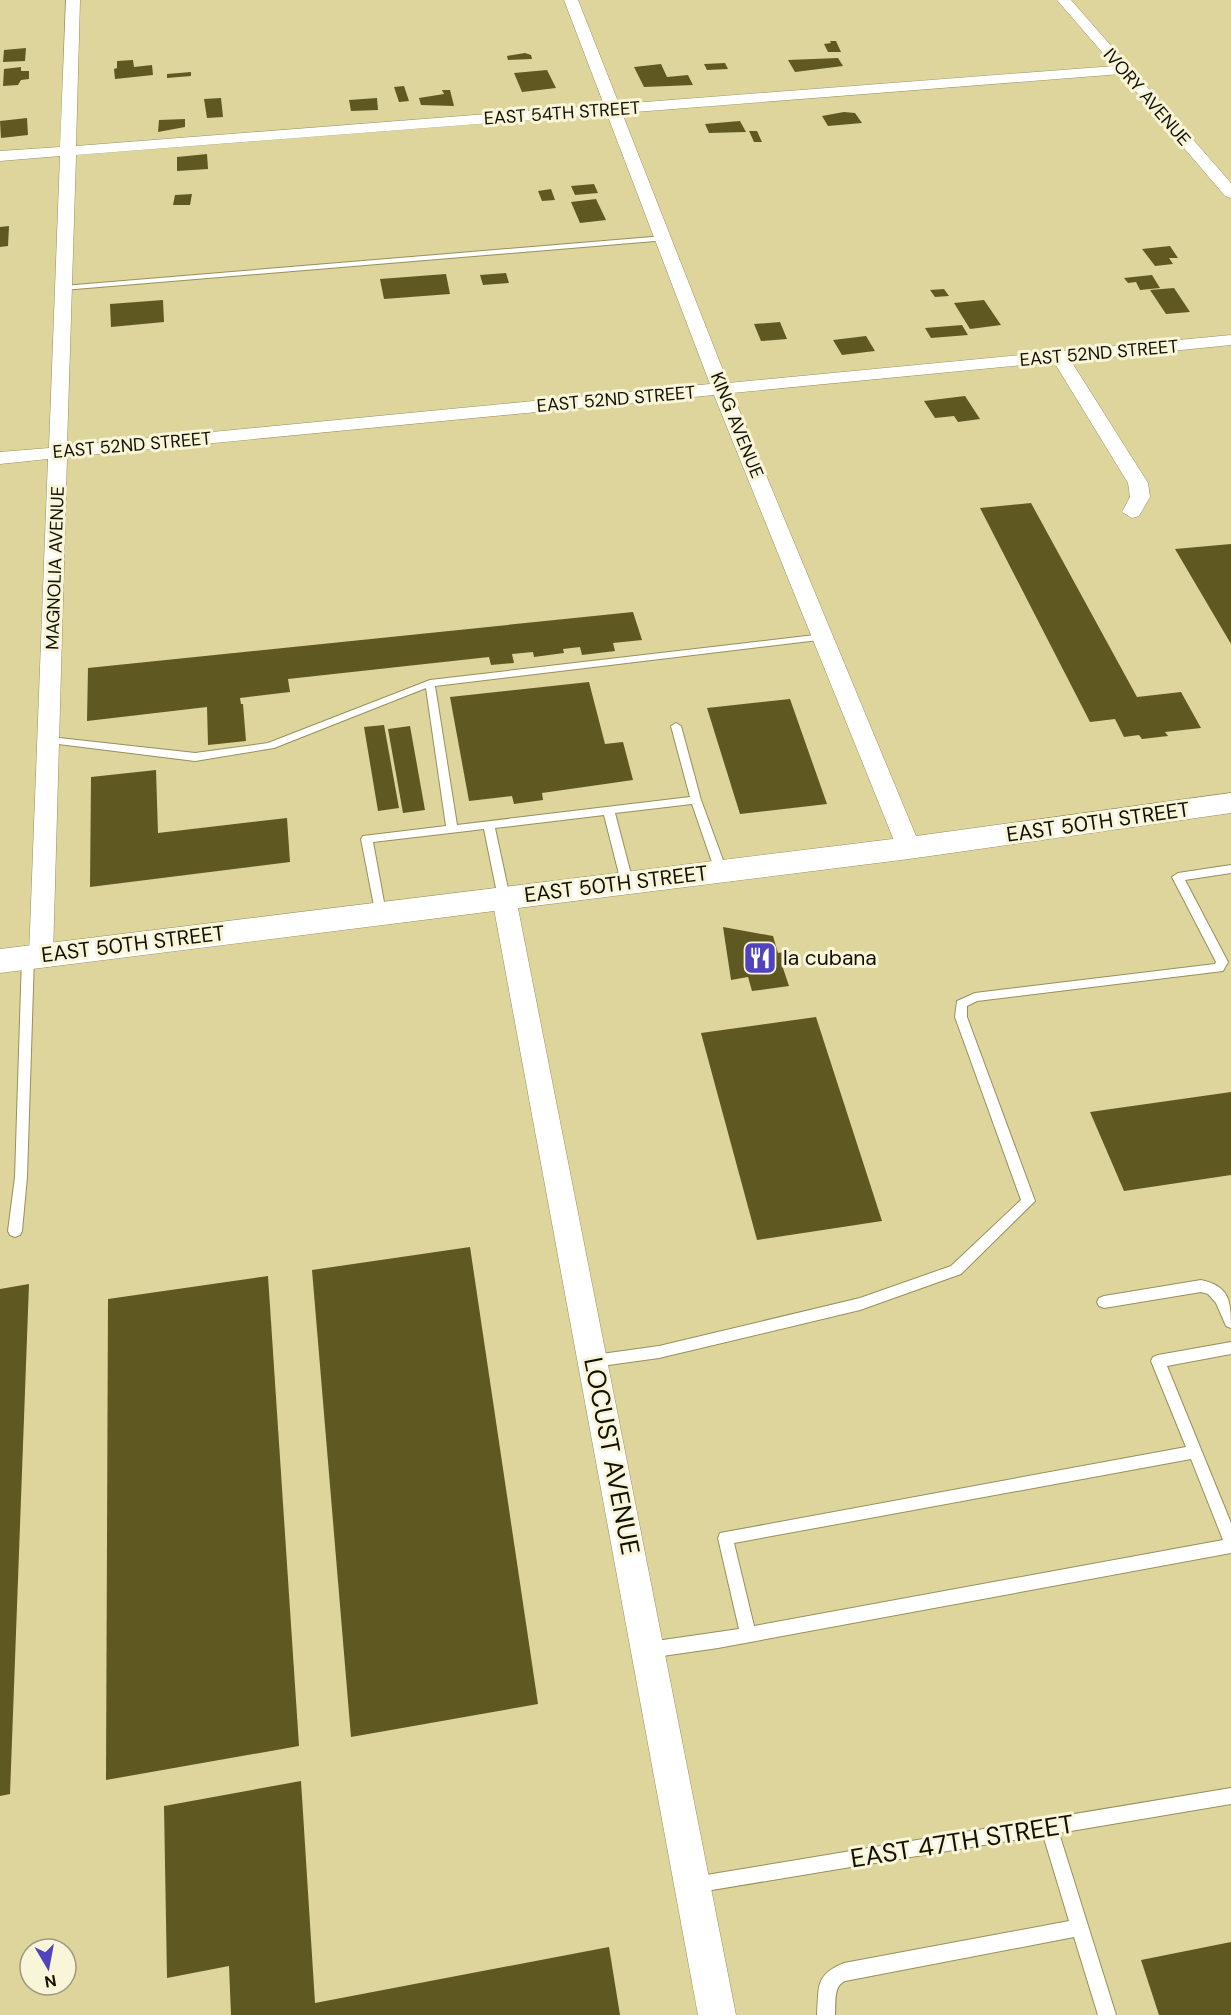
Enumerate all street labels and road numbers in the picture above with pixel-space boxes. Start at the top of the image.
street label: IVORY AVENUE [1098,43,1196,151]
street label: EAST 54TH STREET [483,96,641,130]
street label: EAST 52ND STREET [1019,334,1179,372]
street label: KING AVENUE [705,368,769,482]
street label: EAST 52ND STREET [536,380,696,418]
street label: EAST 52ND STREET [52,426,212,464]
street label: MAGNOLIA AVENUE [40,486,70,650]
street label: EAST 50TH STREET [1005,795,1192,849]
street label: EAST 50TH STREET [523,859,710,909]
street label: EAST 50TH STREET [40,919,227,969]
street label: LOCUST AVENUE [576,1354,648,1558]
street label: EAST 47TH STREET [848,1807,1076,1875]

